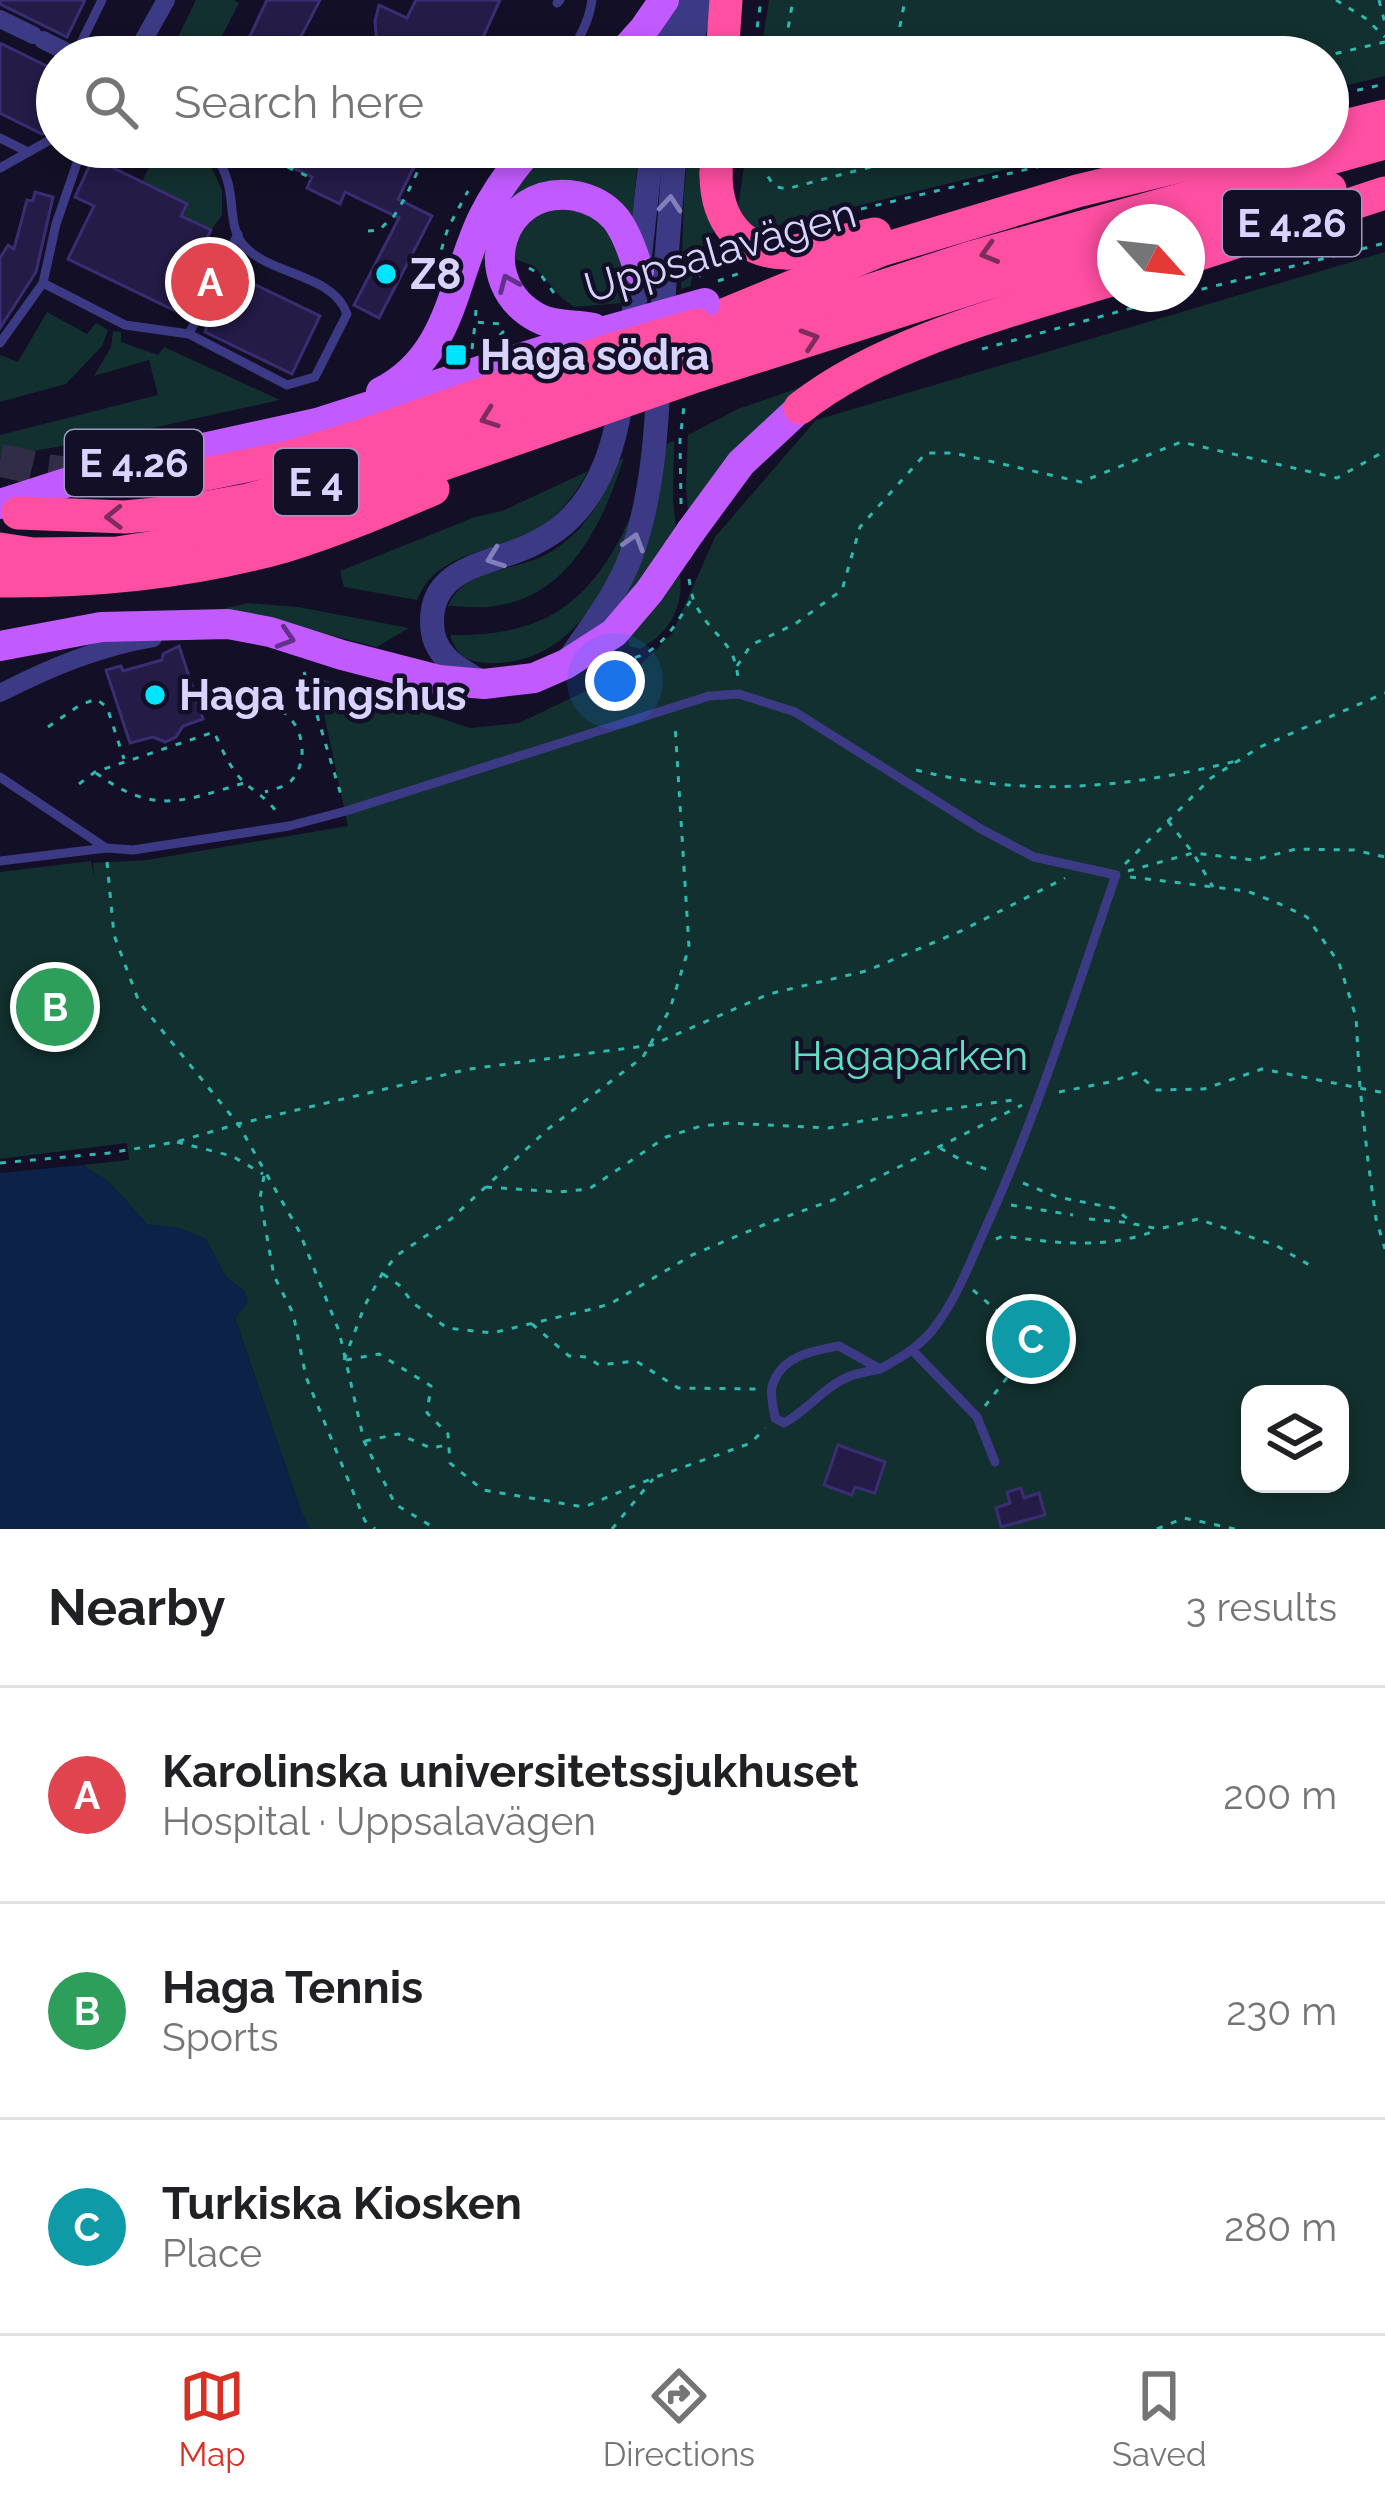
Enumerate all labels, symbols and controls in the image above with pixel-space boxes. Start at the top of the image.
search box [36,36,1349,168]
icon: search [78,69,144,135]
text: Search here [174,76,424,129]
street label: Uppsalavägen [579,188,861,313]
road number: E 4.26 [1223,190,1361,256]
one-way arrow [657,194,682,213]
north arrow [1097,204,1205,312]
pin: A [171,237,249,327]
one-way arrow [980,239,1000,264]
place label: Z8 [410,250,462,299]
marker: Z8 [373,261,399,287]
one-way arrow [498,274,522,295]
one-way arrow [799,329,820,354]
place label: Haga södra [480,331,710,380]
marker: Haga södra [443,342,469,368]
one-way arrow [479,404,500,428]
road number: E 4.26 [65,430,203,496]
road number: E 4 [274,449,358,515]
one-way arrow [104,503,123,529]
one-way arrow [620,532,645,553]
one-way arrow [486,544,507,568]
one-way arrow [274,624,295,649]
your location [585,651,645,711]
place label: Haga tingshus [179,671,467,720]
marker: Haga tingshus [142,682,168,708]
pin: B [16,962,94,1052]
park label: Hagaparken [792,1031,1028,1080]
pin: C [992,1294,1070,1384]
map controls [1241,1385,1349,1493]
button: layers [1241,1385,1349,1493]
text: Nearby [48,1577,225,1637]
text: 3 results [1186,1584,1337,1630]
text: Karolinska universitetssjukhuset [162,1745,859,1798]
text: A [74,1772,100,1818]
text: 200 m [1223,1772,1337,1818]
text: Hospital · Uppsalavägen [162,1798,596,1844]
text: Haga Tennis [162,1961,423,2014]
text: B [74,1988,100,2034]
text: 230 m [1226,1988,1337,2034]
text: Sports [162,2014,279,2060]
text: Turkiska Kiosken [162,2177,522,2230]
text: C [74,2204,100,2250]
text: 280 m [1224,2204,1337,2250]
text: Place [162,2230,262,2276]
tab: Map [179,2363,246,2474]
tab: Directions [603,2363,755,2474]
tab: Saved [1112,2363,1206,2474]

